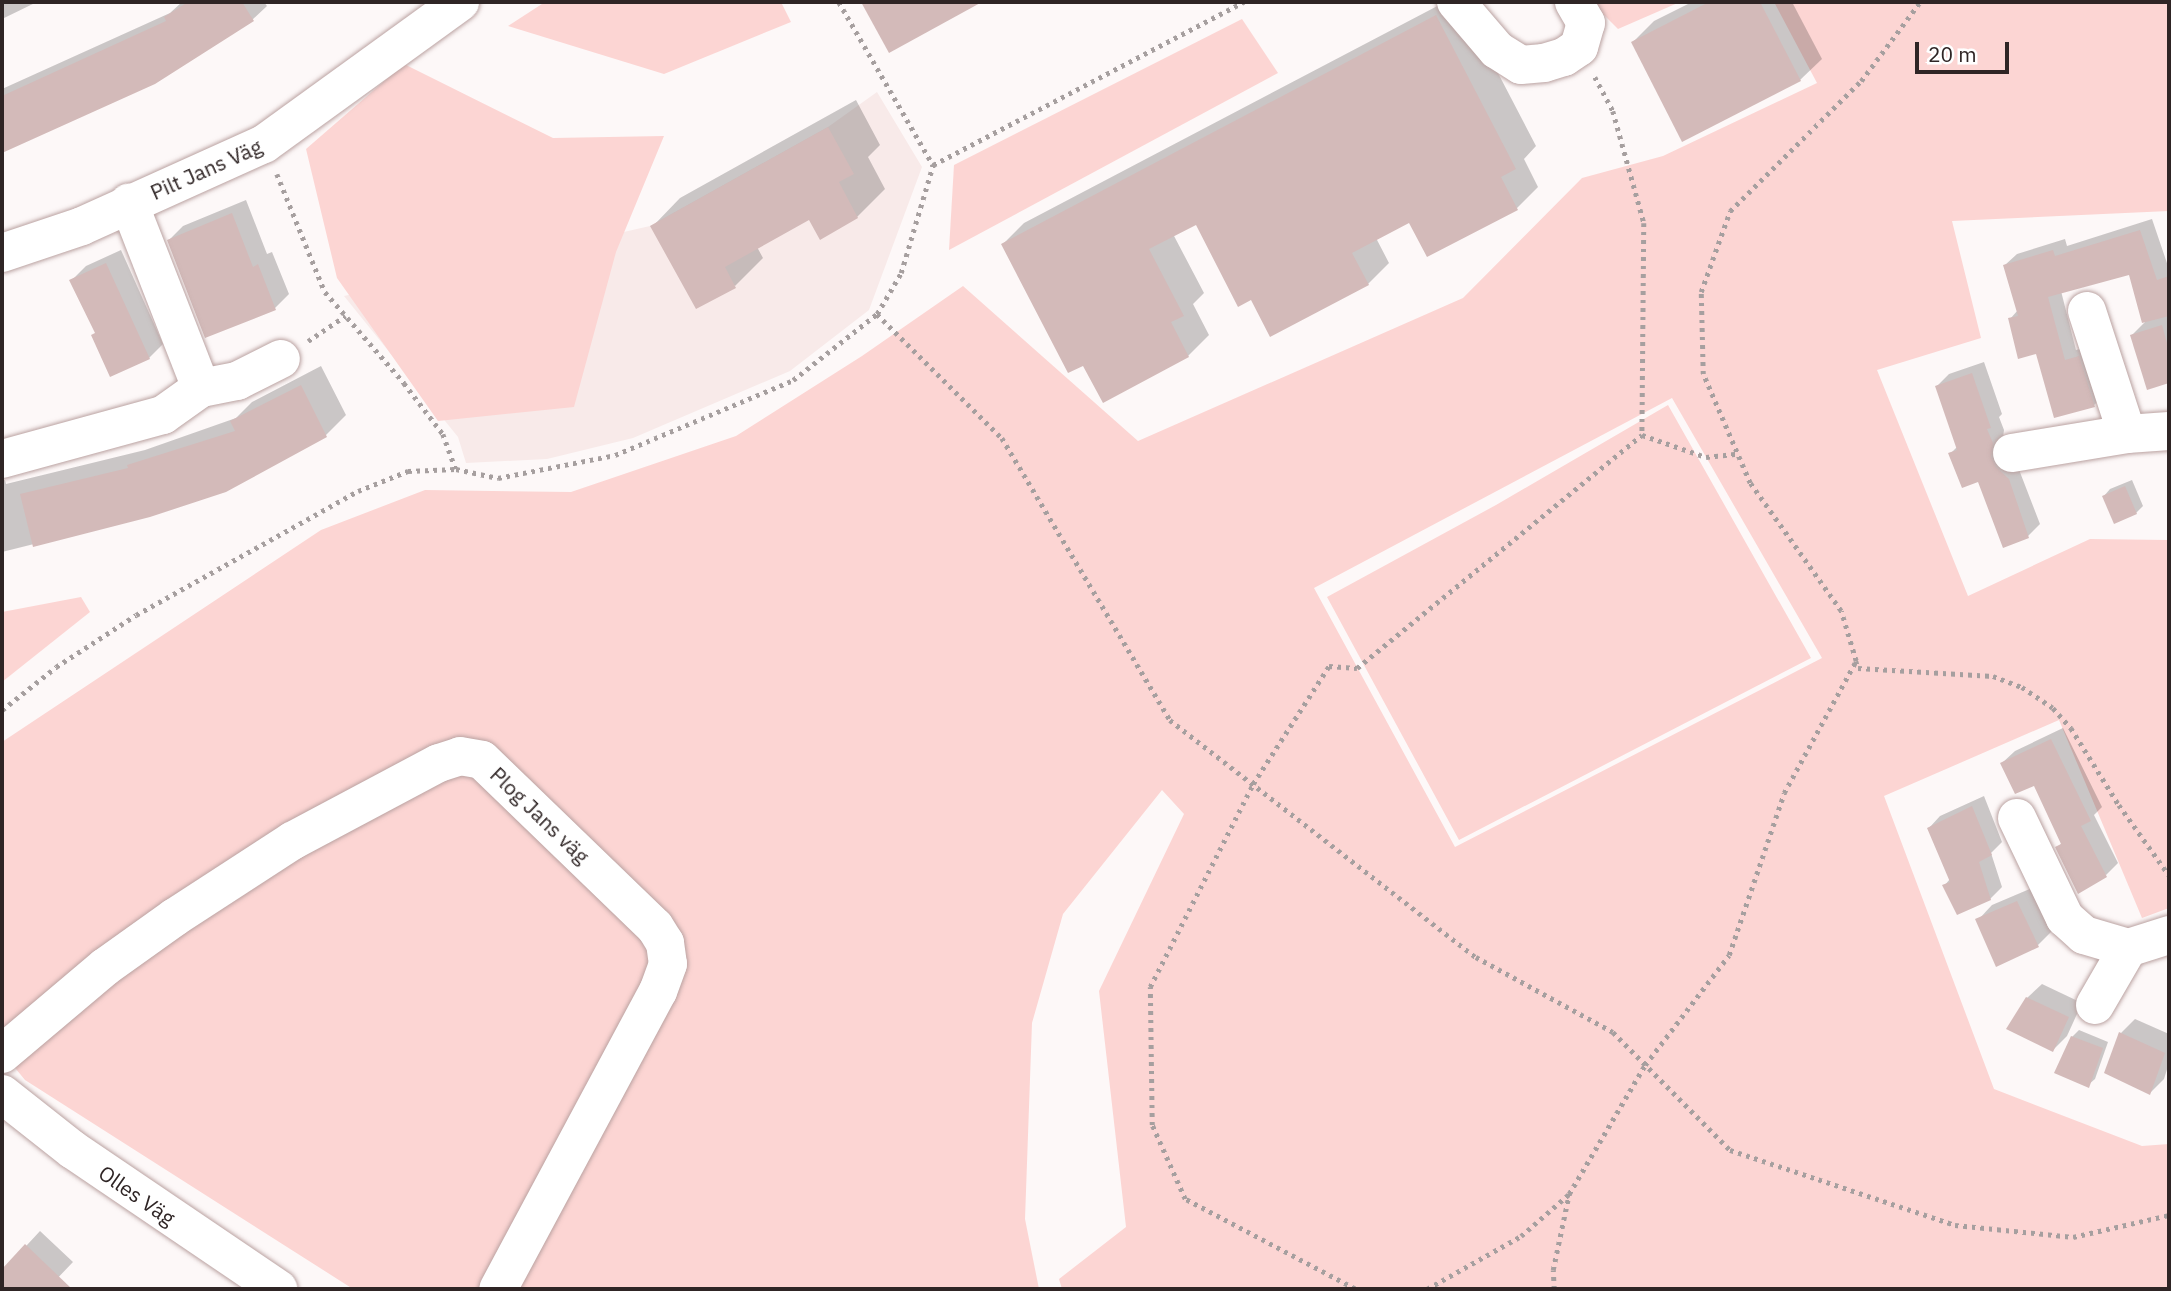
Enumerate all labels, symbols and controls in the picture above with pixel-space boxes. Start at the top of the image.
scale bar [1919,28,2014,72]
text: 20 m [1928,40,1977,68]
street label: Pilt Jans Väg [146,133,266,205]
street label: Plog Jans väg [485,762,595,868]
street label: Olles Väg [94,1160,180,1230]

